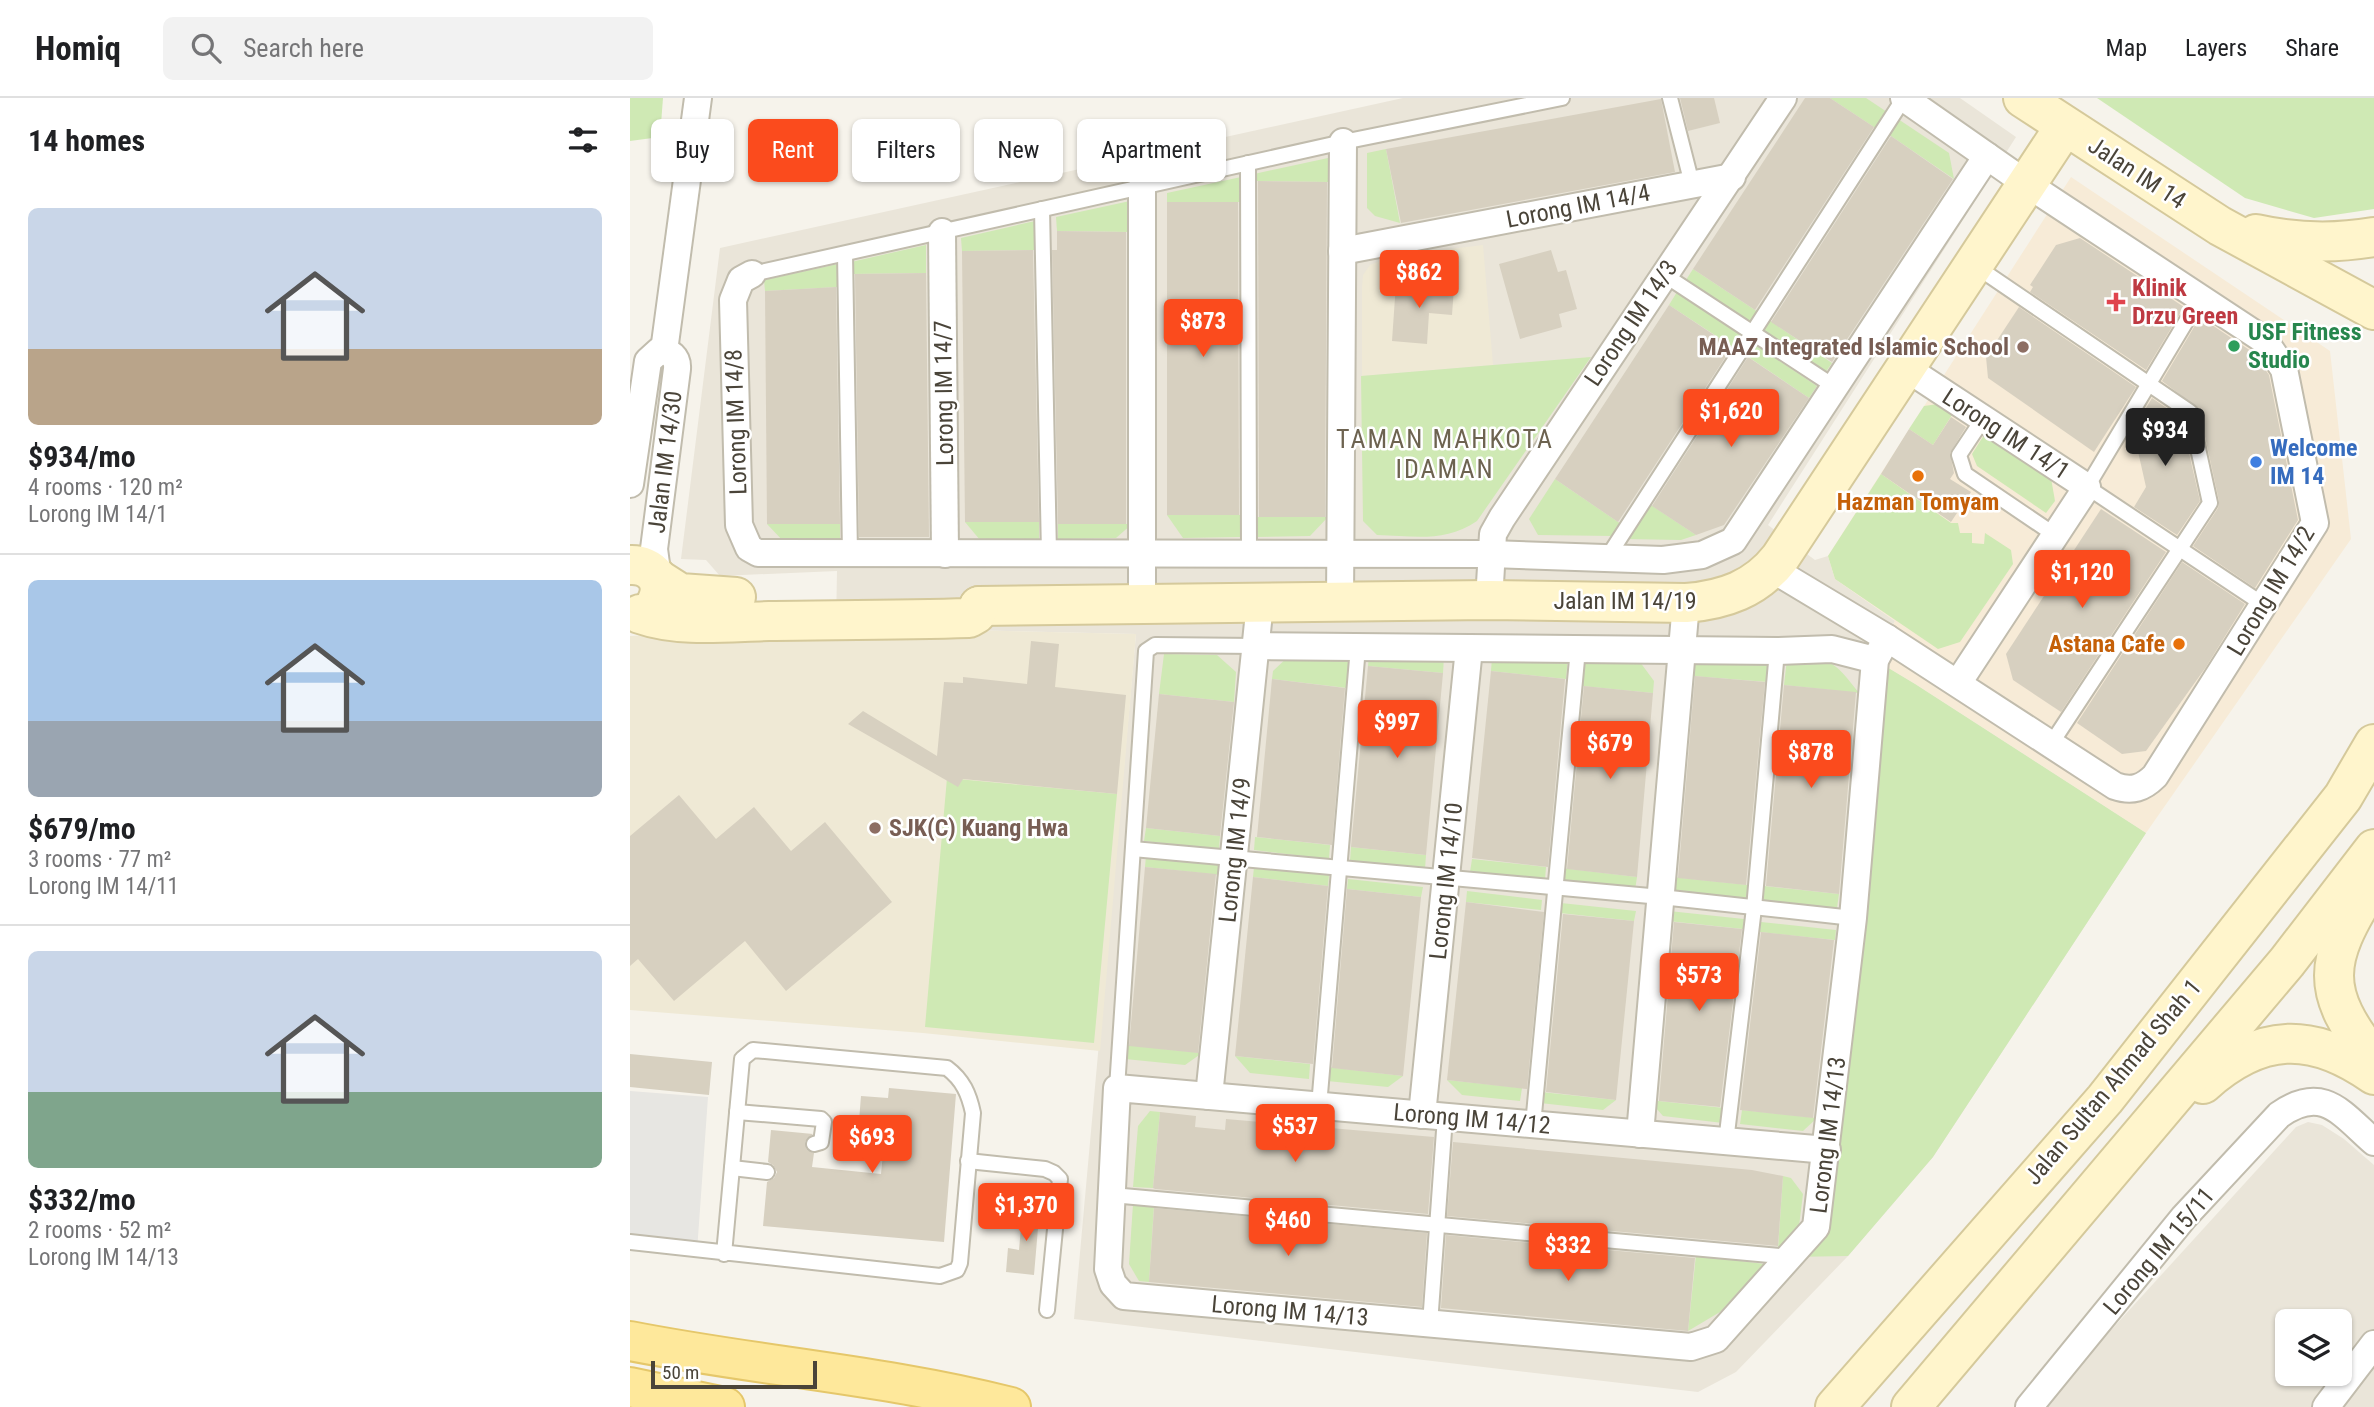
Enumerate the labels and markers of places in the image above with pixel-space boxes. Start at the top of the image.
pin: $862 [1378,250,1460,310]
place label: Klinik Drzu Green [2132,274,2238,330]
marker: Klinik Drzu Green [2106,292,2126,312]
pin: $873 [1162,300,1244,359]
place label: USF Fitness Studio [2248,318,2362,374]
place label: MAAZ Integrated Islamic School [1698,333,2009,361]
marker: USF Fitness Studio [2226,338,2242,354]
marker: MAAZ Integrated Islamic School [2015,339,2031,355]
pin: $1,620 [1674,390,1788,449]
pin: $934 [2124,408,2206,468]
place label: Welcome IM 14 [2270,434,2357,490]
marker: Welcome IM 14 [2248,454,2264,470]
marker: Hazman Tomyam [1910,468,1926,484]
place label: Hazman Tomyam [1837,488,1999,516]
pin: $1,120 [2025,550,2139,610]
place label: Astana Cafe [2048,630,2165,658]
marker: Astana Cafe [2171,636,2187,652]
pin: $997 [1356,700,1438,760]
pin: $679 [1569,722,1651,781]
pin: $878 [1770,730,1852,790]
place label: SJK(C) Kuang Hwa [889,814,1068,842]
marker: SJK(C) Kuang Hwa [867,820,883,836]
pin: $573 [1658,954,1740,1013]
pin: $537 [1254,1104,1336,1164]
pin: $693 [831,1116,913,1175]
pin: $1,370 [969,1184,1083,1243]
pin: $460 [1247,1198,1329,1258]
pin: $332 [1527,1224,1609,1283]

